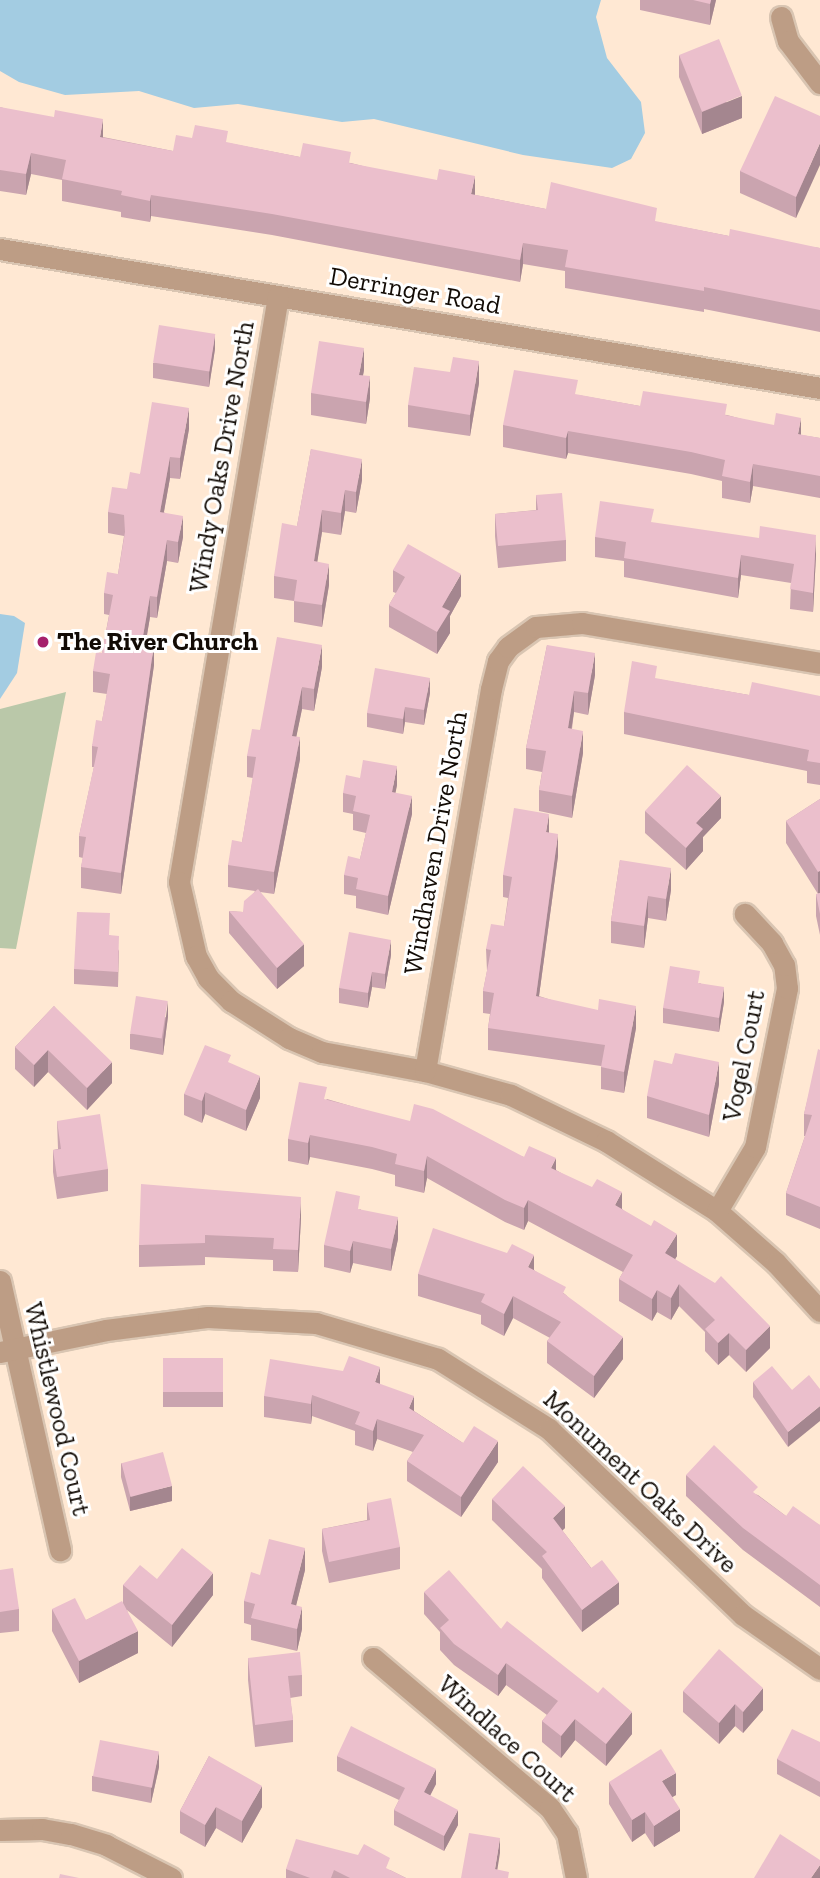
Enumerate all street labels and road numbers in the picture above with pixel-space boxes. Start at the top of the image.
street label: Derringer Road [327,261,503,321]
street label: Windy Oaks Drive North [183,319,261,595]
street label: Windhaven Drive North [397,709,475,977]
street label: Vogel Court [716,988,772,1124]
street label: Whistlewood Court [17,1299,97,1519]
street label: Monument Oaks Drive [537,1384,743,1580]
street label: Windlace Court [431,1669,583,1809]

